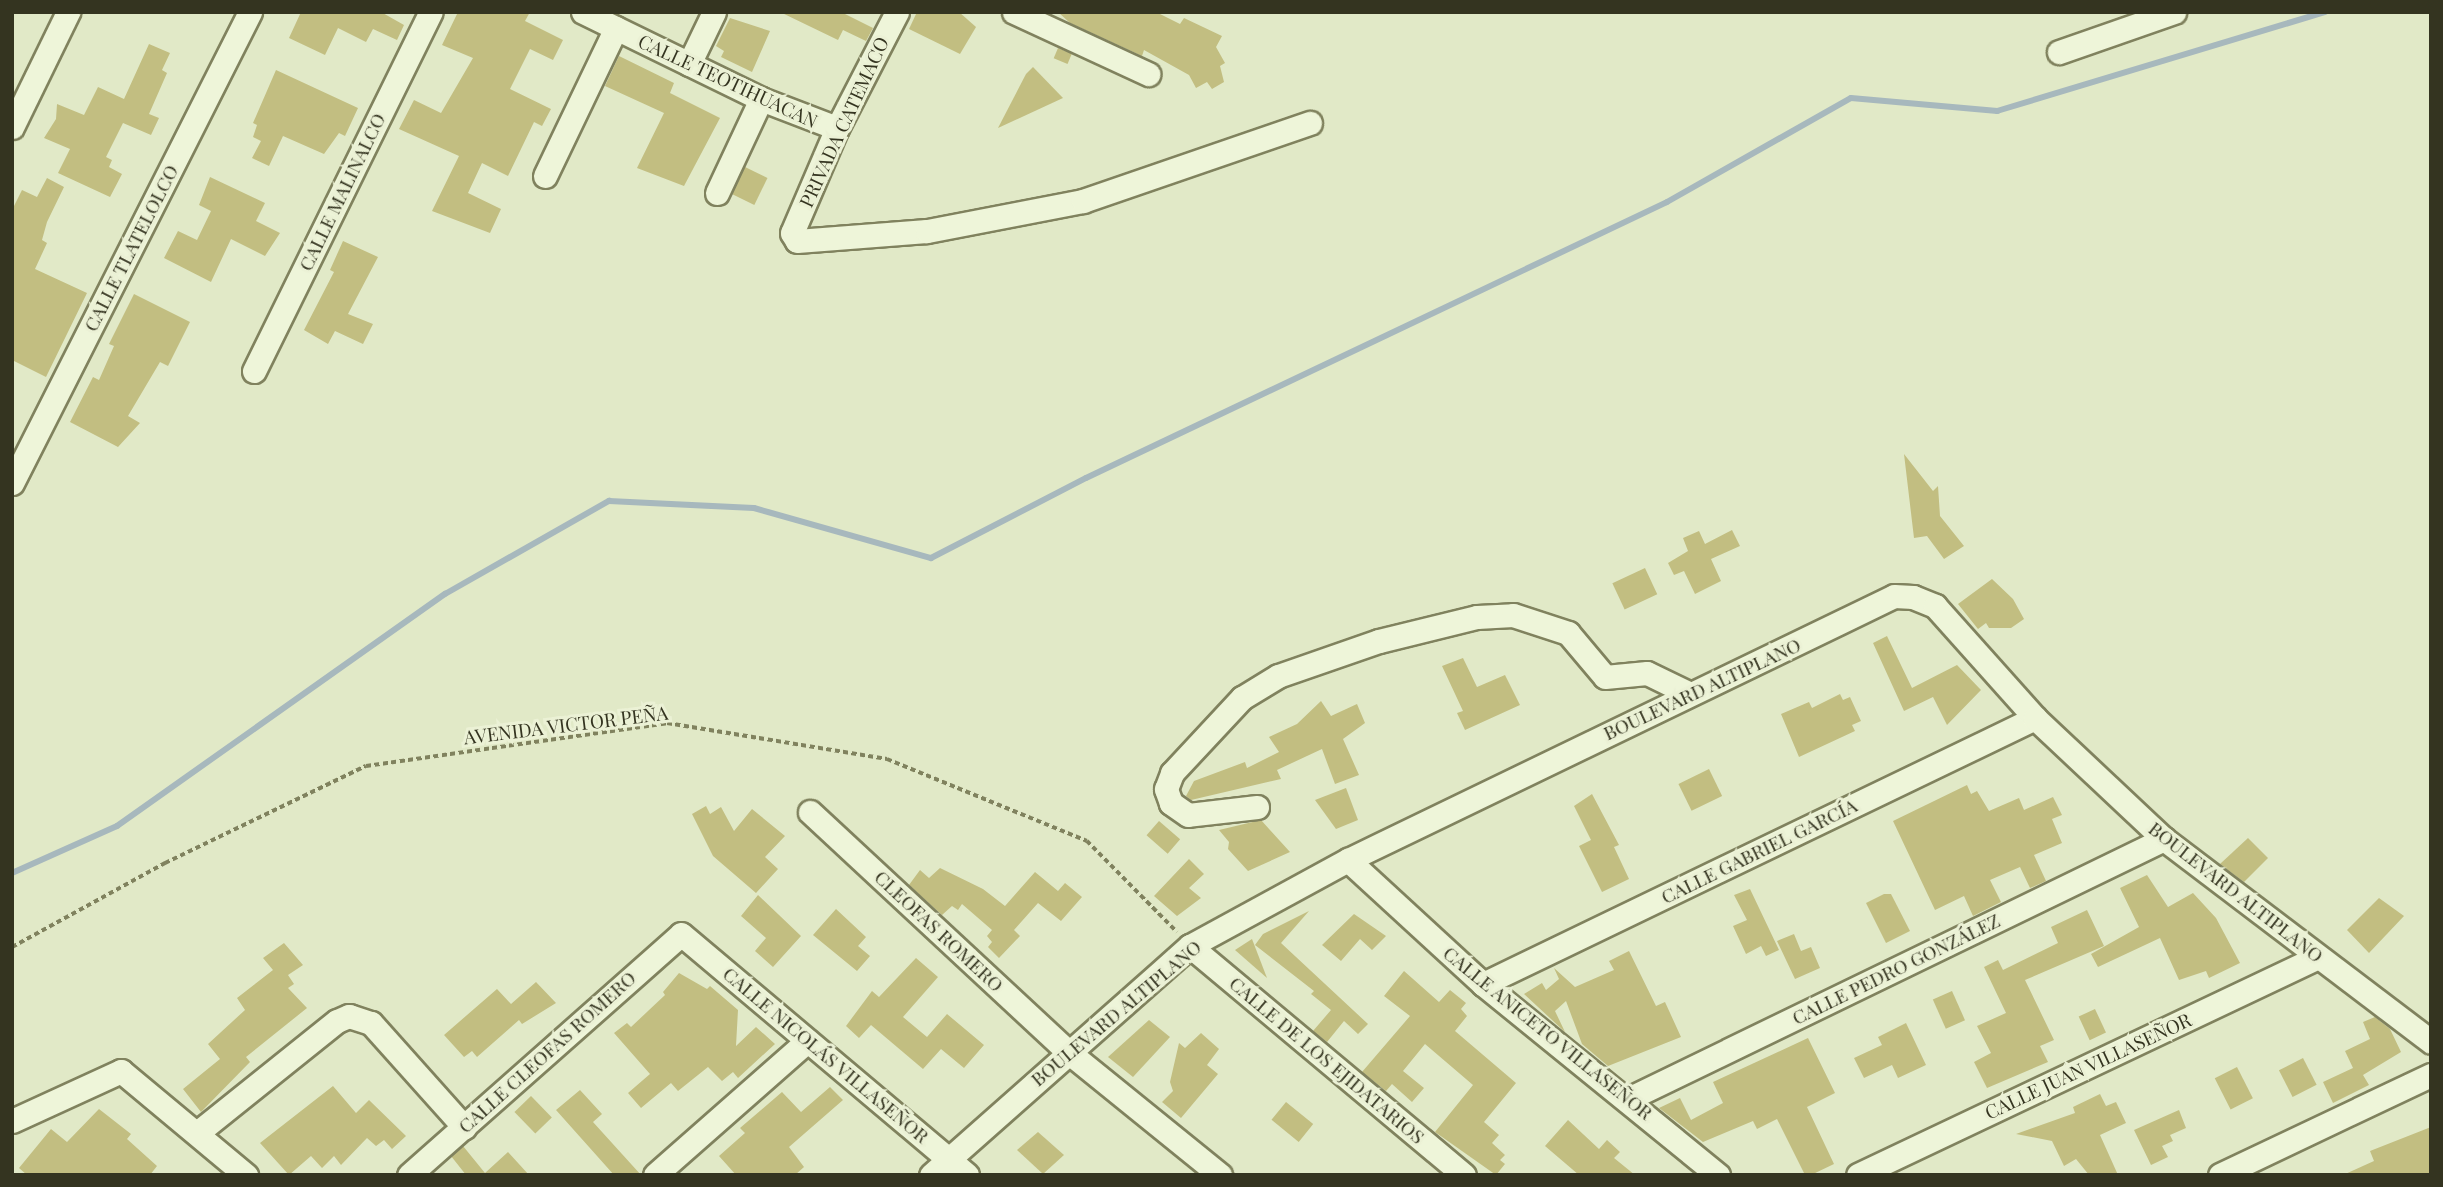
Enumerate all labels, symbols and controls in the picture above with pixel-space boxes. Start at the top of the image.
street label: CALLE TEOTIHUACAN [635,29,821,133]
street label: PRIVADA CATEMACO [795,33,893,211]
street label: CALLE MALINALCO [294,110,390,274]
street label: CALLE TLATELOLCO [79,161,183,335]
street label: BOULEVARD ALTIPLANO [1600,633,1804,745]
street label: AVENIDA VICTOR PEÑA [462,701,670,749]
street label: CALLE GABRIEL GARCÍA [1657,794,1861,908]
street label: BOULEVARD ALTIPLANO [2144,817,2328,967]
street label: CLEOFAS ROMERO [870,866,1008,996]
street label: CALLE PEDRO GONZÁLEZ [1788,909,2004,1029]
street label: BOULEVARD ALTIPLANO [1026,935,1206,1091]
street label: CALLE ANICETO VILLASEÑOR [1438,941,1658,1125]
street label: CALLE NICOLÁS VILLASEÑOR [718,962,934,1148]
street label: CALLE CLEOFAS ROMERO [454,966,640,1138]
street label: CALLE DE LOS EJIDATARIOS [1225,972,1429,1148]
street label: CALLE JUAN VILLASEÑOR [1981,1008,2195,1124]

